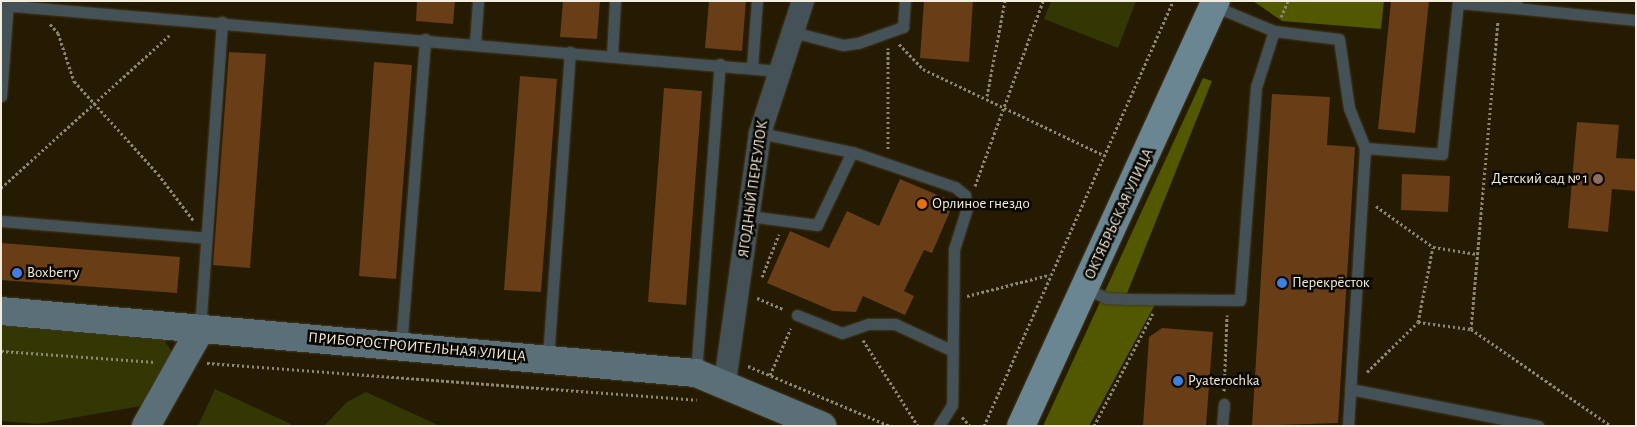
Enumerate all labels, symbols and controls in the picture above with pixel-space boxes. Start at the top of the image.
street label: ЯГОДНЫЙ ПЕРЕУЛОК [734,119,772,259]
street label: ОКТЯБРЬСКАЯ УЛИЦА [1081,146,1157,282]
place label: Детский сад № 1 [1492,170,1588,188]
marker: Детский сад № 1 [1592,173,1604,185]
place label: Орлиное гнездо [932,195,1030,213]
marker: Орлиное гнездо [916,198,928,210]
place label: Boxberry [27,264,79,282]
marker: Boxberry [11,267,23,279]
place label: Перекрёсток [1292,274,1370,292]
marker: Перекрёсток [1276,277,1288,289]
street label: ПРИБОРОСТРОИТЕЛЬНАЯ УЛИЦА [307,329,527,365]
place label: Pyaterochka [1188,372,1260,390]
marker: Pyaterochka [1172,375,1184,387]

